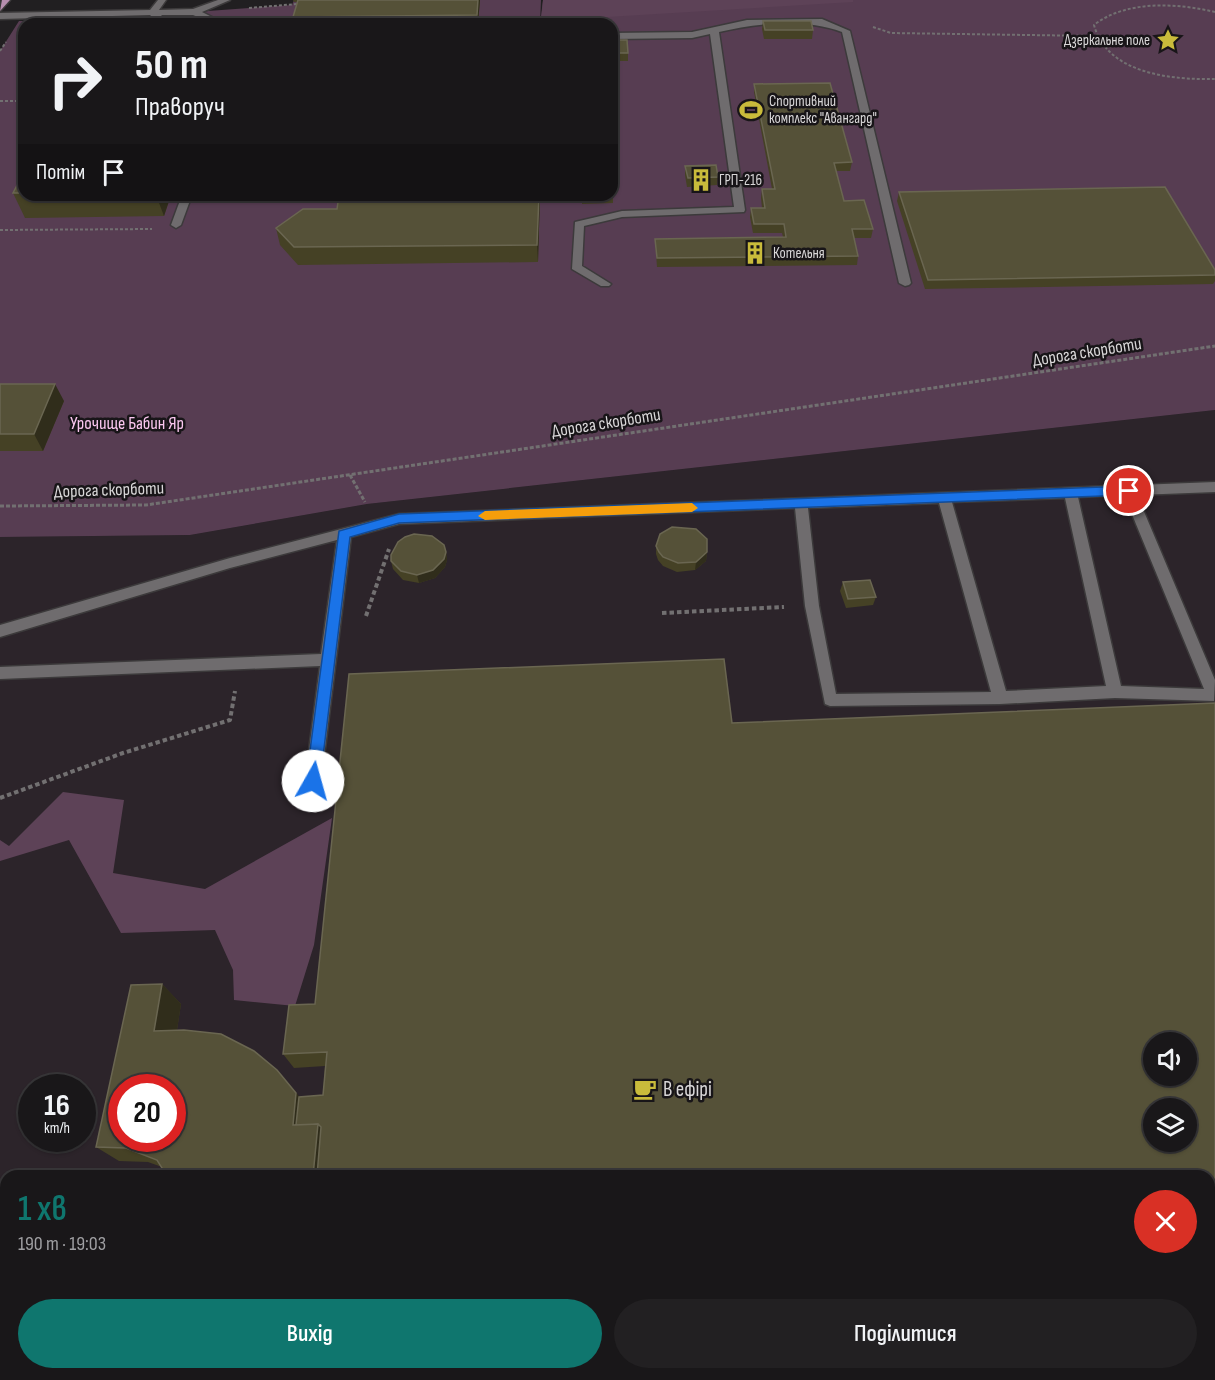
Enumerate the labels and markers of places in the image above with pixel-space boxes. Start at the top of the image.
place icon: Дзеркальне поле [1155,27,1181,53]
place label: Дзеркальне поле [1064,31,1150,50]
place label: Спортивний комплекс "Авангард" [769,92,877,128]
sports icon: Спортивний комплекс "Авангард" [738,97,764,123]
building icon: ГРП-216 [688,167,714,193]
place label: ГРП-216 [719,171,762,190]
building icon: Котельня [742,240,768,266]
place label: Котельня [773,244,825,263]
pin [1103,465,1154,516]
cafe icon: В ефірі [632,1076,658,1102]
place label: В ефірі [663,1077,712,1102]

